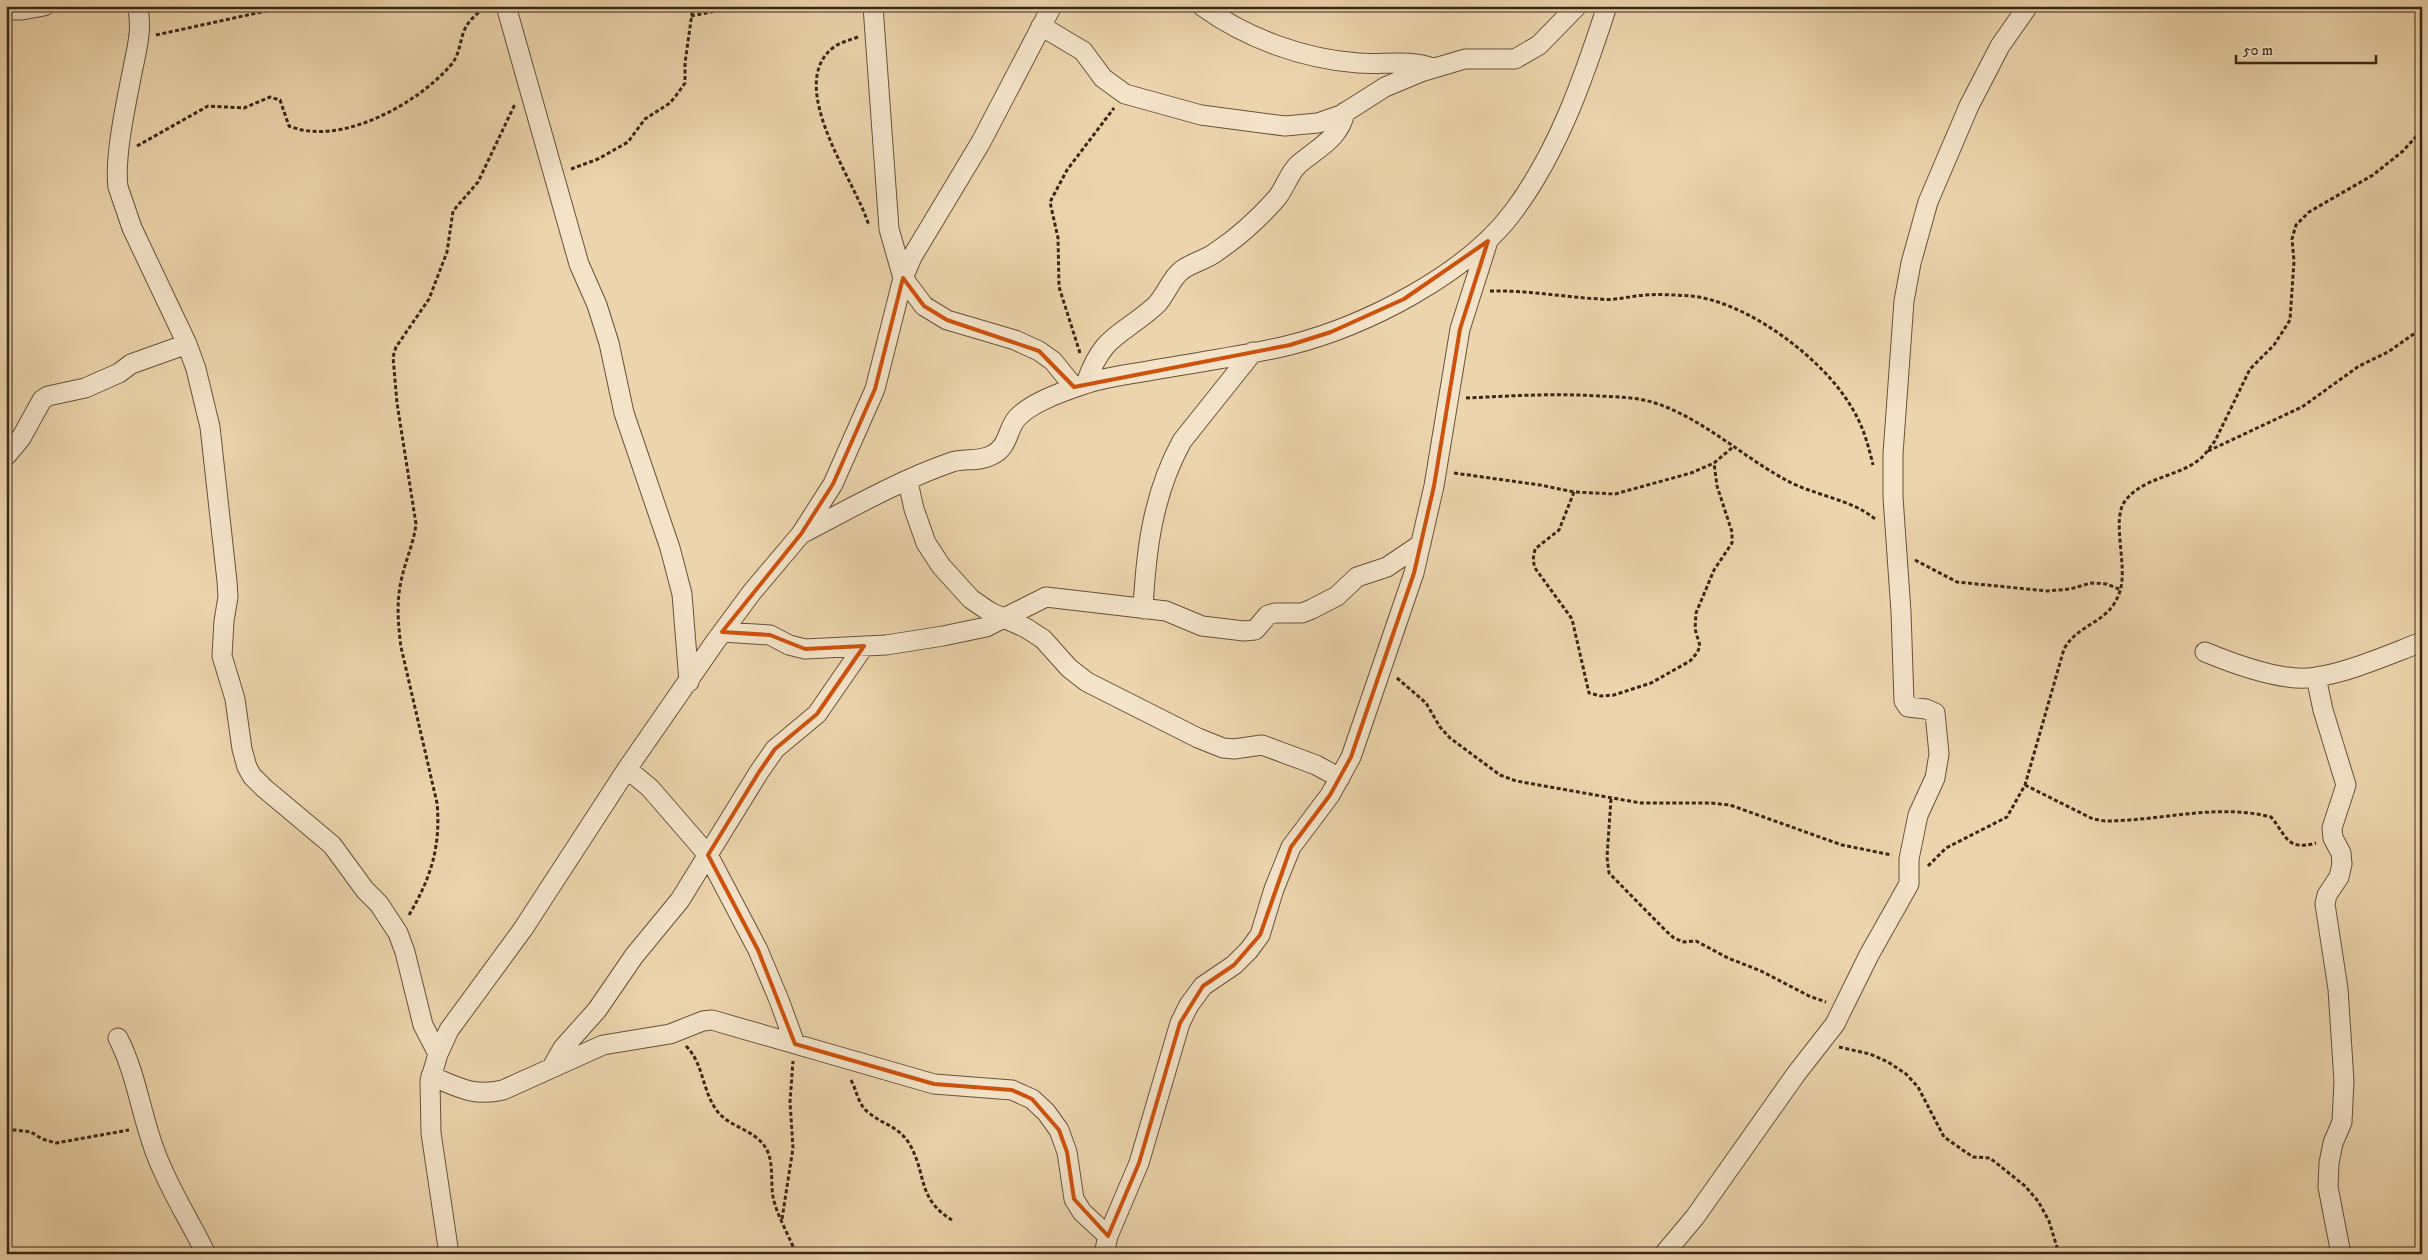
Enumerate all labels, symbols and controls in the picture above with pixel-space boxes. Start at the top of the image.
scale bar [2236,32,2376,64]
text: 50 m [2243,41,2273,60]

